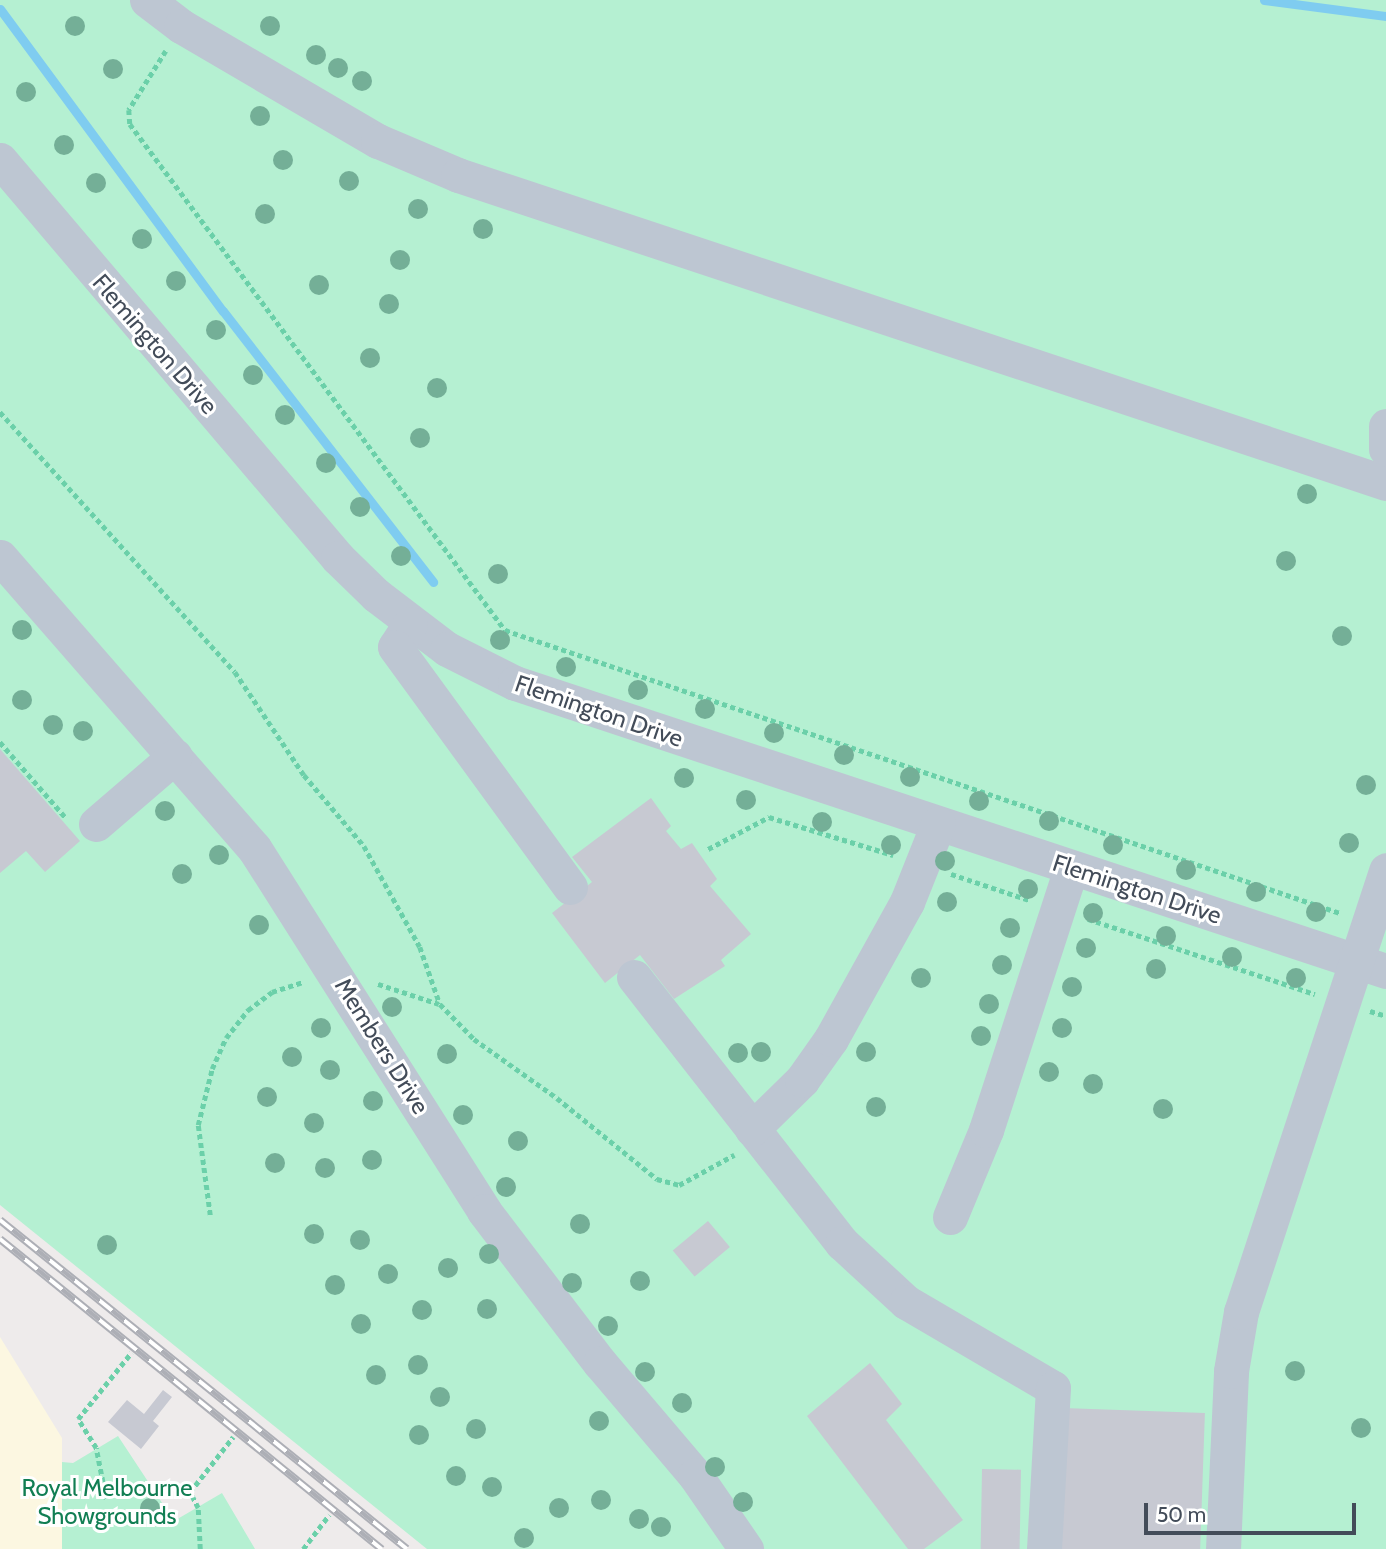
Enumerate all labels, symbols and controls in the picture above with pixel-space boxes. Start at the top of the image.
street label: Flemington Drive [86,268,224,420]
street label: Flemington Drive [511,669,687,753]
street label: Flemington Drive [1049,848,1225,930]
street label: Members Drive [329,973,435,1119]
park label: Royal Melbourne Showgrounds [21,1474,193,1530]
scale bar [1148,1490,1360,1534]
text: 50 m [1157,1502,1206,1527]

